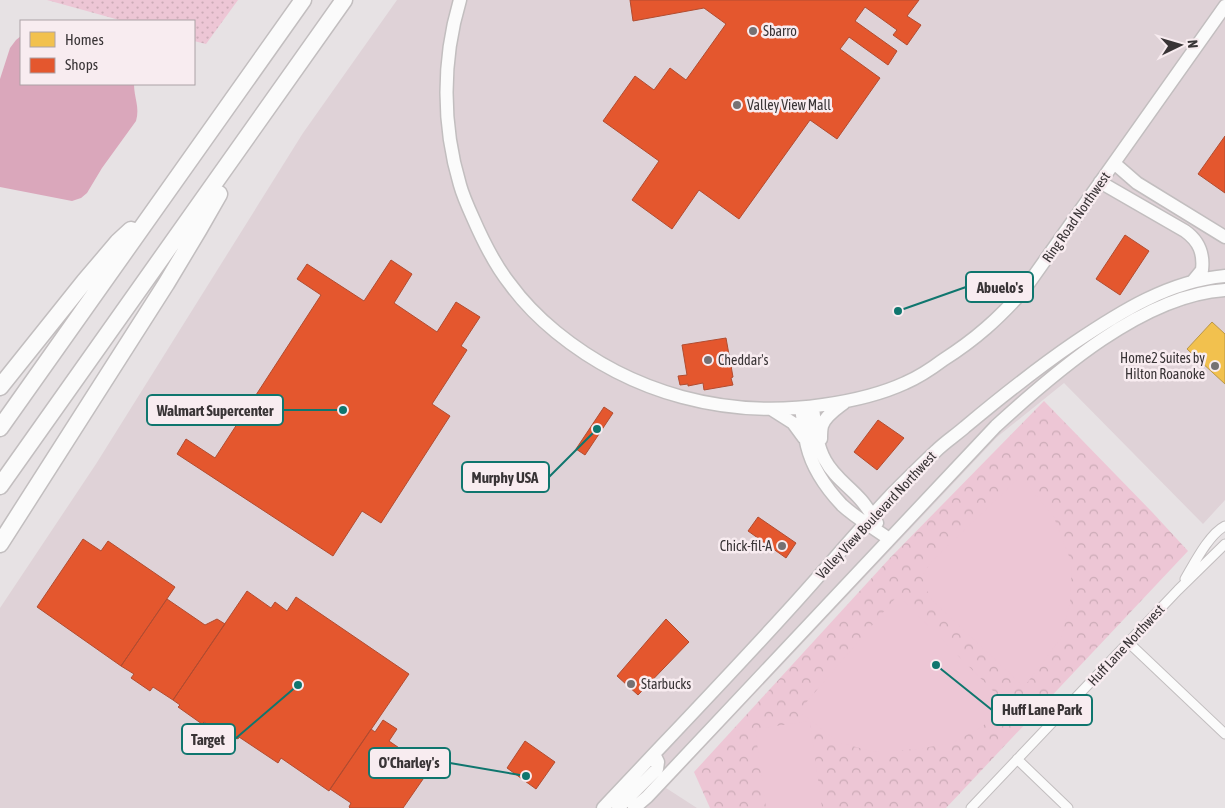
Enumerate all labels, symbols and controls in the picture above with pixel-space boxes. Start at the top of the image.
legend [20,20,195,85]
north arrow [1155,20,1205,70]
place label: Sbarro [763,23,797,39]
marker: Sbarro [747,25,759,37]
text: Homes [65,31,104,48]
text: N [1185,39,1201,49]
text: Shops [65,56,98,73]
place label: Valley View Mall [747,97,831,113]
marker: Valley View Mall [731,99,743,111]
street label: Ring Road Northwest [1039,169,1113,265]
callout: Abuelo's [966,272,1033,302]
text: Abuelo's [976,279,1024,296]
place label: Home2 Suites by Hilton Roanoke [1120,350,1205,382]
place label: Cheddar's [718,352,769,368]
marker: Cheddar's [702,354,714,366]
marker: Home2 Suites by Hilton Roanoke [1209,360,1221,372]
callout: Walmart Supercenter [147,395,283,425]
text: Walmart Supercenter [156,402,274,419]
street label: Valley View Boulevard Northwest [813,448,939,582]
callout: Murphy USA [462,462,549,492]
text: Murphy USA [472,469,539,486]
place label: Chick-fil-A [720,538,772,554]
marker: Chick-fil-A [776,540,788,552]
street label: Huff Lane Northwest [1084,601,1168,689]
place label: Starbucks [641,676,691,692]
marker: Starbucks [625,678,637,690]
callout: Huff Lane Park [992,695,1092,725]
text: Huff Lane Park [1002,701,1082,718]
callout: Target [182,724,235,754]
text: Target [191,731,226,748]
callout: O'Charley's [369,748,450,778]
text: O'Charley's [378,754,440,771]

